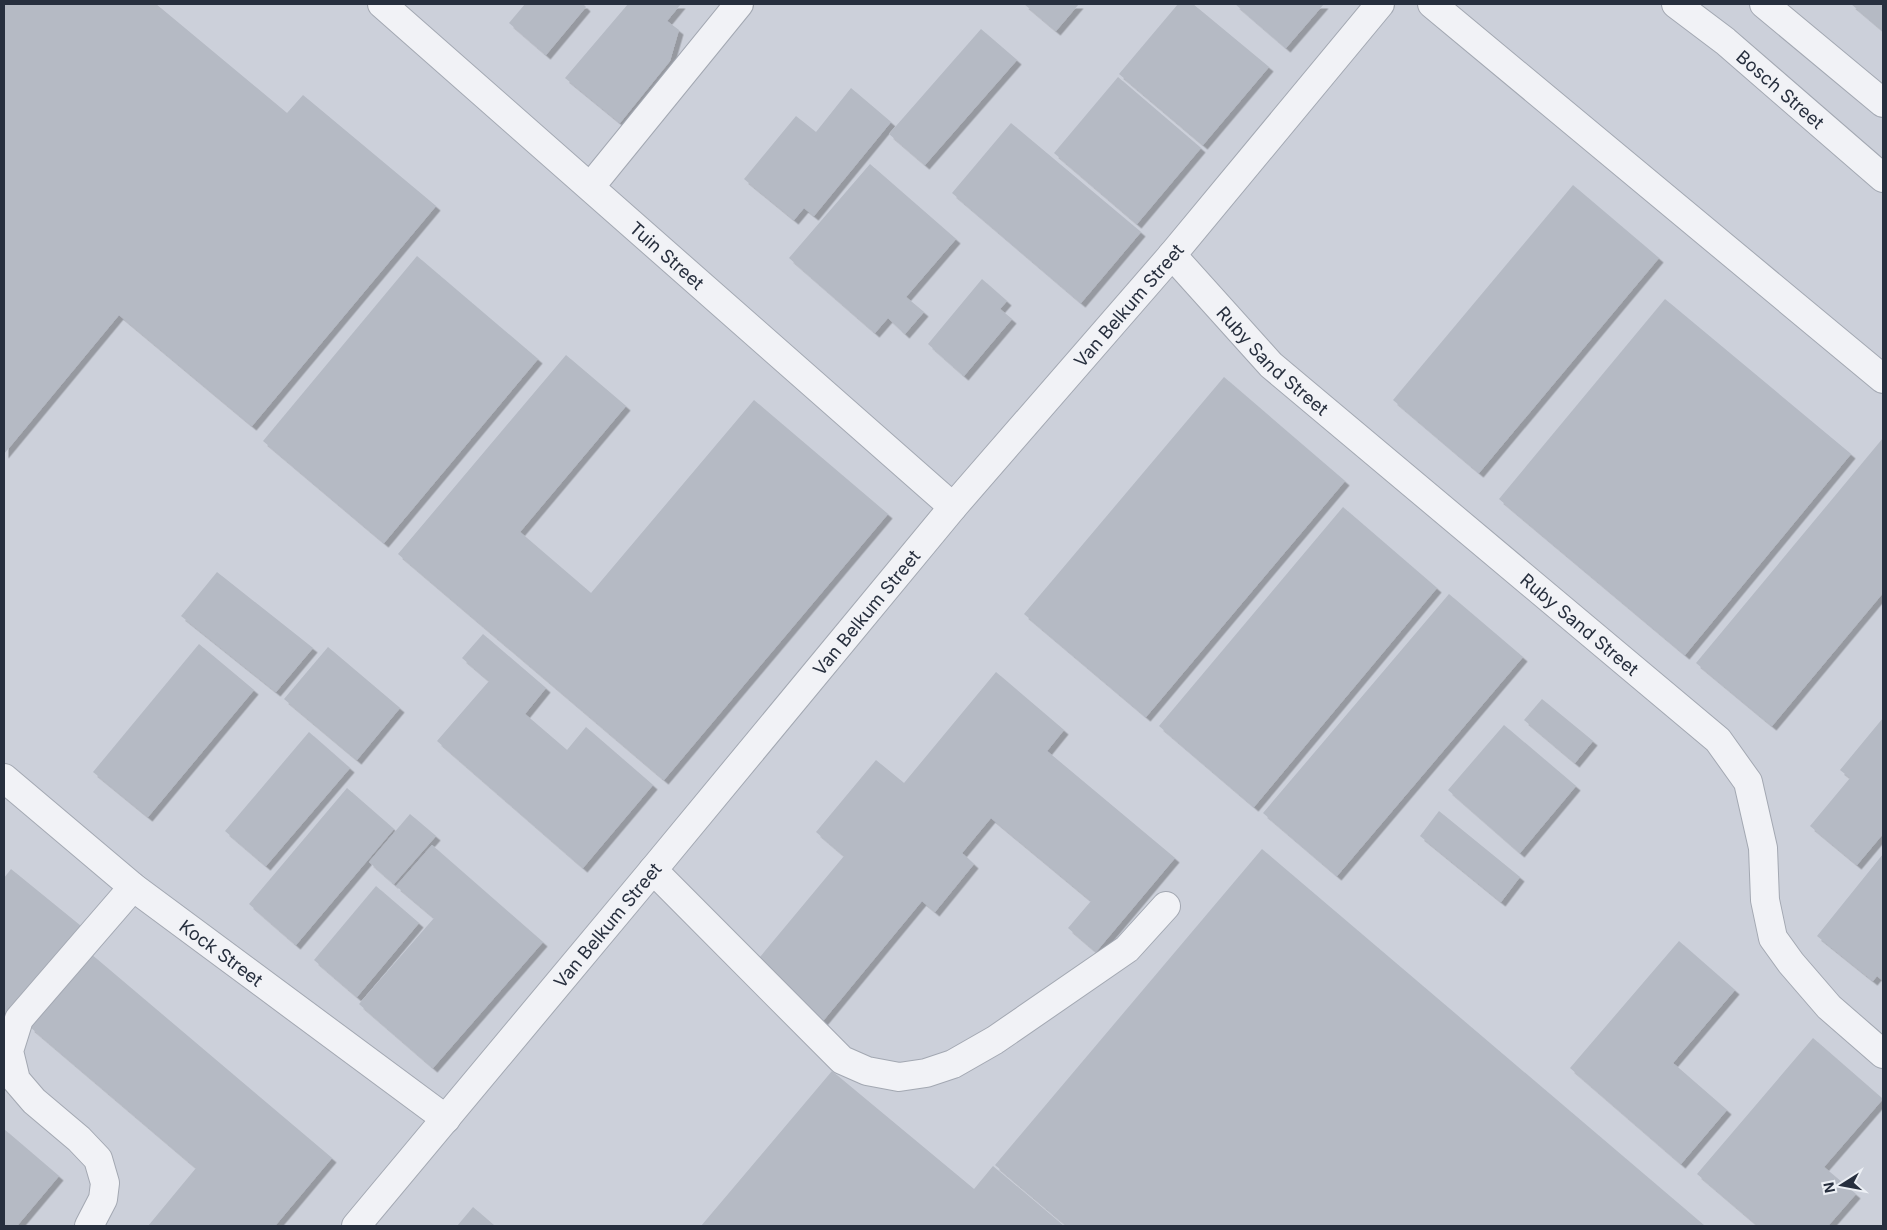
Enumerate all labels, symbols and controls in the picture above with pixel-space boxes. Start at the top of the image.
street label: Bosch Street [1733,46,1829,133]
street label: Tuin Street [626,217,709,293]
street label: Van Belkum Street [1069,239,1188,371]
street label: Ruby Sand Street [1213,302,1333,419]
street label: Van Belkum Street [808,545,924,679]
street label: Ruby Sand Street [1517,569,1643,679]
street label: Van Belkum Street [549,858,665,992]
street label: Kock Street [176,915,267,990]
north arrow [1817,1160,1867,1210]
text: N [1819,1181,1838,1194]

